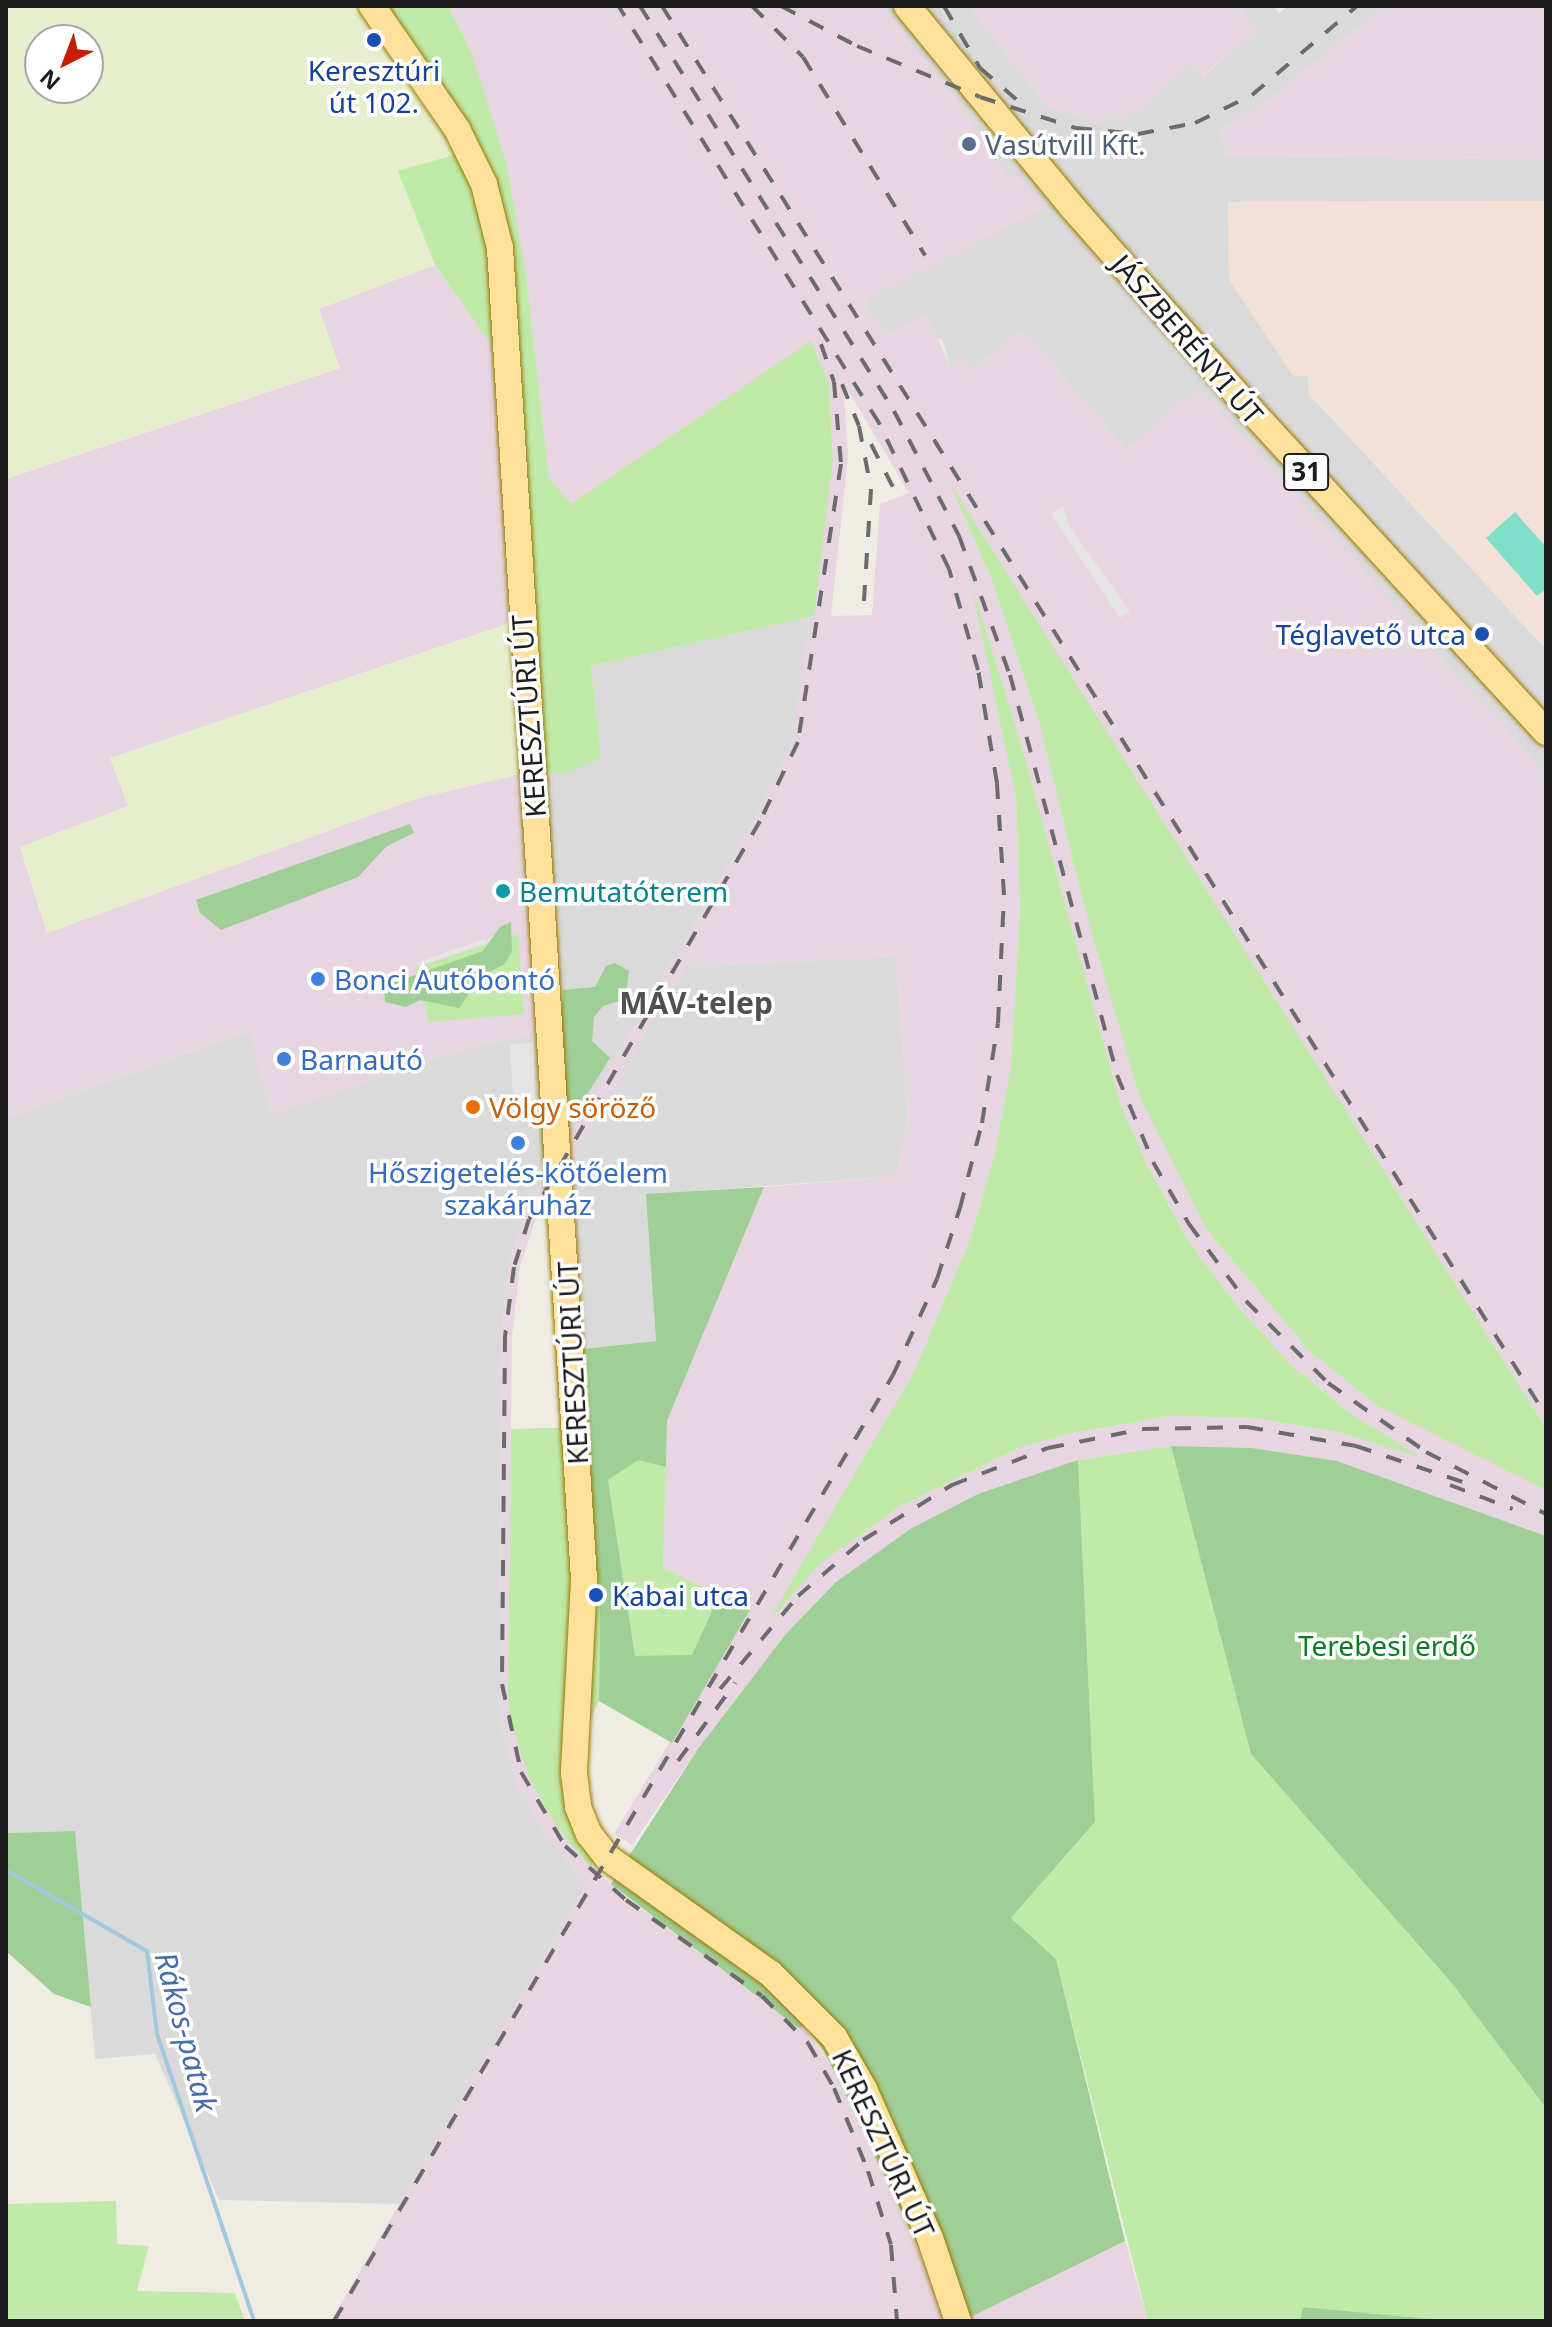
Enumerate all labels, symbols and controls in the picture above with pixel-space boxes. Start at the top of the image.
north arrow [24,24,104,104]
marker: Keresztúri út 102. [365,31,383,49]
place label: Keresztúri út 102. [308,53,440,119]
text: N [33,63,66,97]
place label: Vasútvill Kft. [985,127,1146,161]
marker: Vasútvill Kft. [960,135,978,153]
street label: JÁSZBERÉNYI ÚT [1105,247,1271,431]
road number: 31 [1282,450,1330,494]
street label: KERESZTÚRI ÚT [504,613,552,819]
place label: Téglavető utca [1276,617,1466,651]
marker: Téglavető utca [1473,625,1491,643]
place label: Bemutatóterem [519,874,728,908]
marker: Bemutatóterem [494,882,512,900]
place label: Bonci Autóbontó [334,962,555,996]
marker: Bonci Autóbontó [309,970,327,988]
district label: MÁV-telep [619,985,773,1021]
place label: Barnautó [300,1042,423,1076]
marker: Barnautó [275,1050,293,1068]
place label: Völgy söröző [489,1090,656,1124]
marker: Völgy söröző [464,1098,482,1116]
marker: Hőszigetelés-kötőelem szakáruház [509,1134,527,1152]
place label: Hőszigetelés-kötőelem szakáruház [368,1155,668,1221]
street label: KERESZTÚRI ÚT [550,1260,594,1466]
place label: Kabai utca [612,1578,749,1612]
marker: Kabai utca [587,1586,605,1604]
park label: Terebesi erdő [1298,1628,1476,1662]
water label: Rákos-patak [147,1948,225,2116]
street label: KERESZTÚRI ÚT [826,2044,942,2242]

